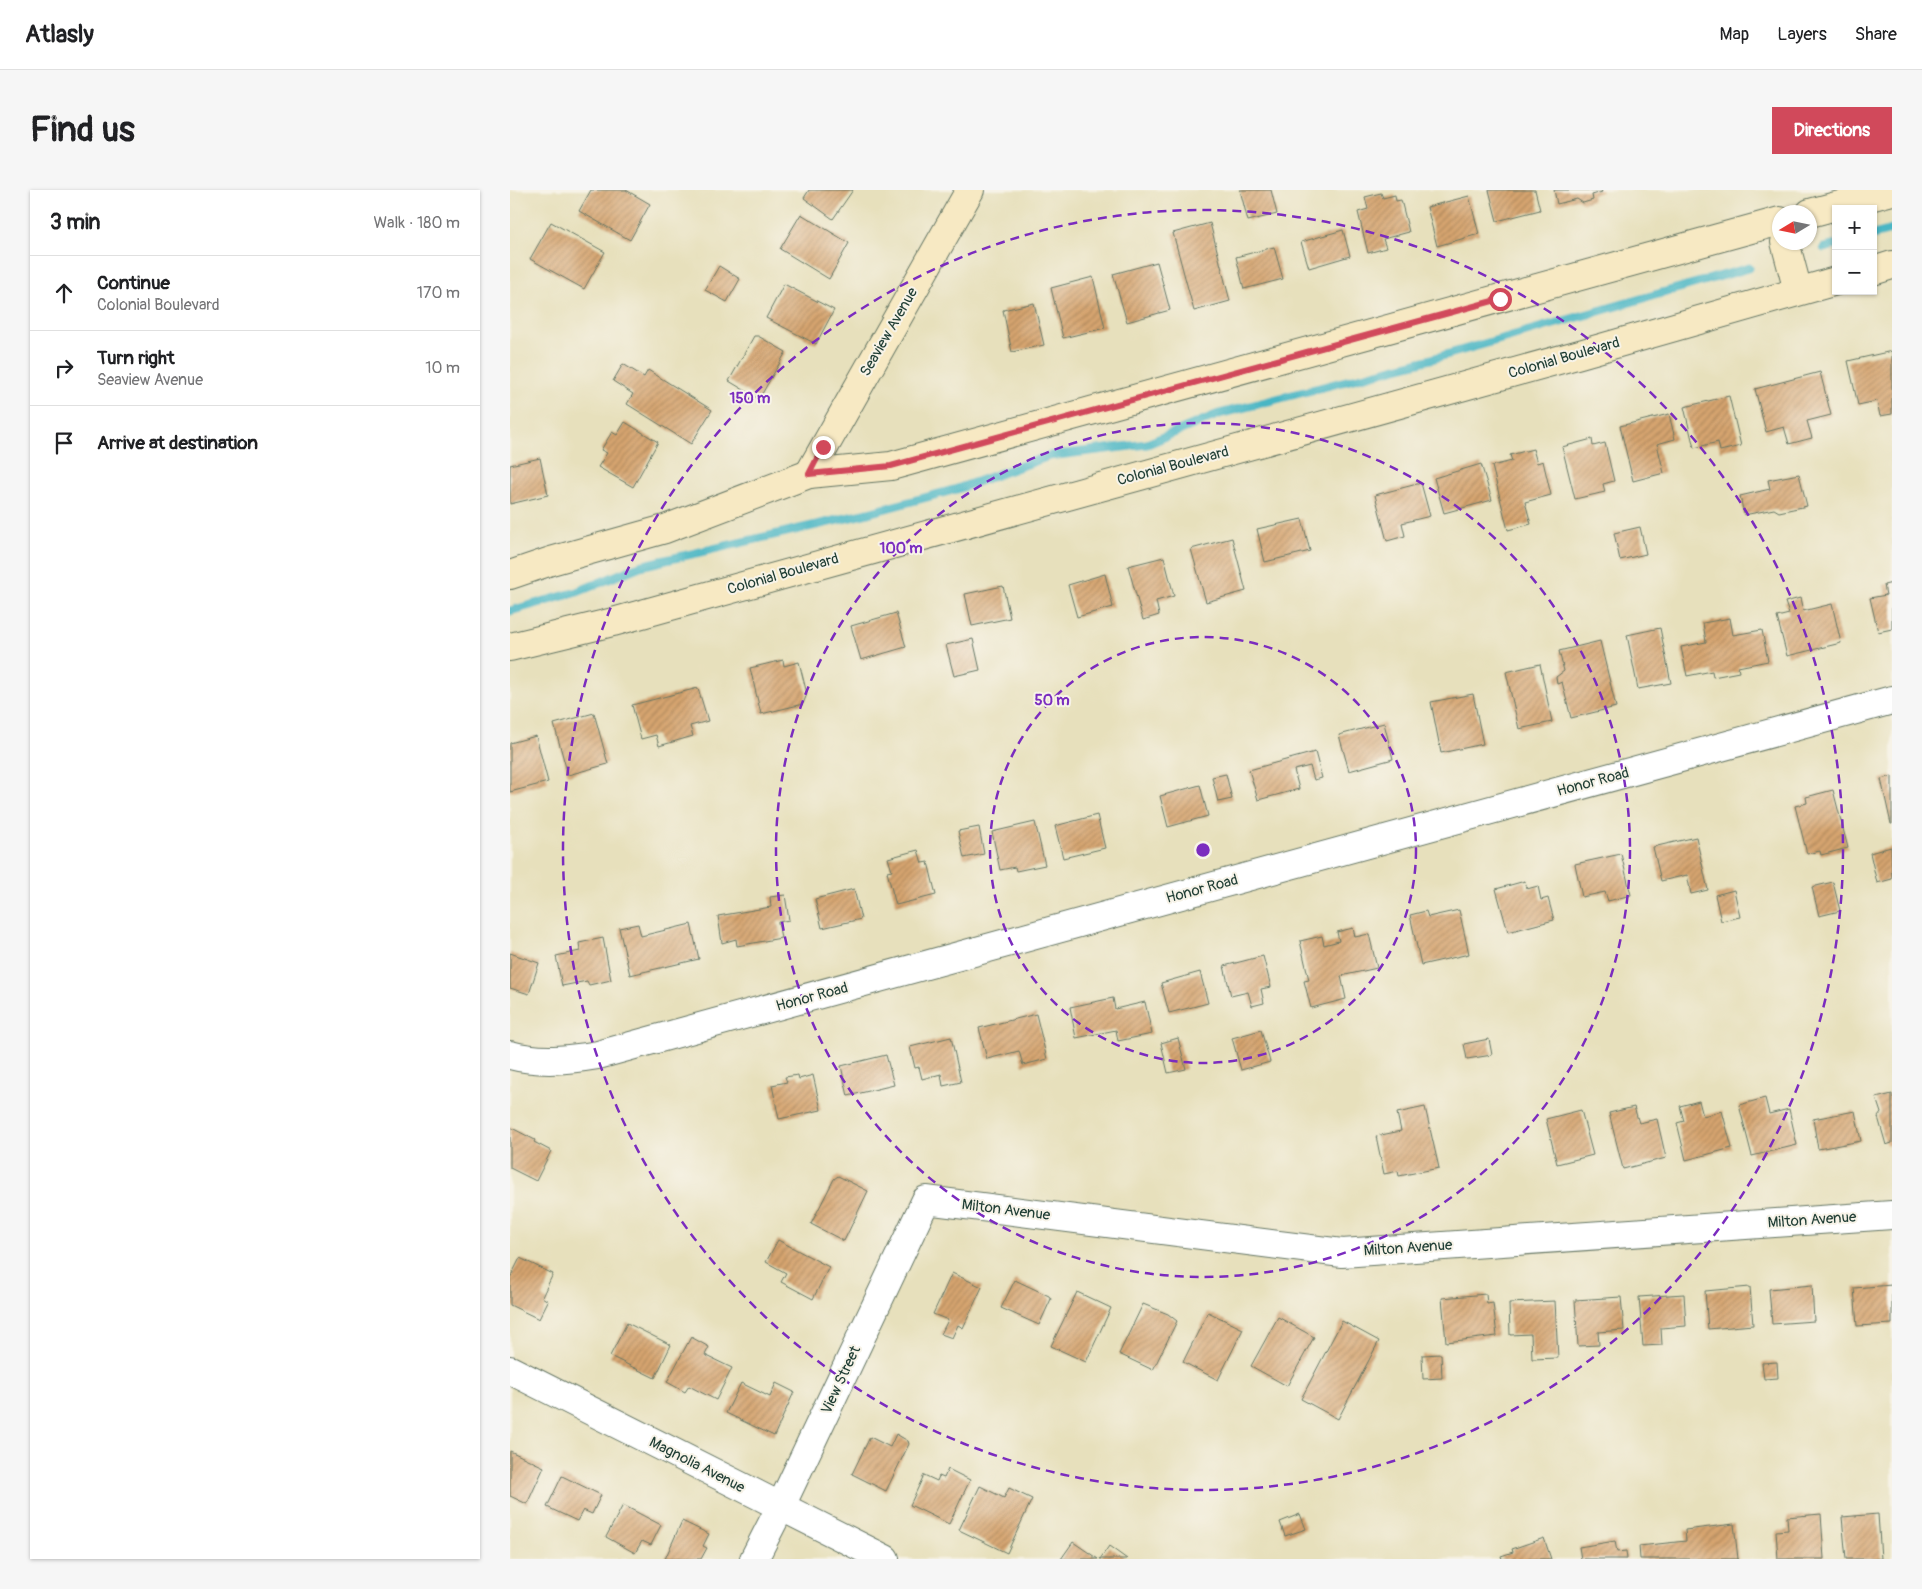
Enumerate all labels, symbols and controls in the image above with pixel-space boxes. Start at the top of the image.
text: Atlasly [25,20,94,49]
text: Map [1720,23,1749,46]
text: Layers [1777,23,1827,46]
text: Share [1855,23,1897,46]
button: Directions [1772,107,1892,154]
text: Find us [30,108,135,152]
north arrow [1772,205,1817,250]
map controls [1832,205,1877,295]
button: + [1832,205,1877,250]
text: 3 min [50,209,100,236]
text: Walk · 180 m [373,213,460,233]
button: − [1832,250,1877,295]
text: Continue [97,271,170,295]
icon: ahead [50,279,78,307]
text: 170 m [417,283,460,303]
street label: Seaview Avenue [856,284,922,380]
route start [1489,288,1512,311]
text: Colonial Boulevard [97,295,220,315]
street label: Colonial Boulevard [1506,333,1622,383]
text: Turn right [97,346,175,370]
icon: right [50,354,78,382]
text: 10 m [425,358,460,378]
text: Seaview Avenue [97,370,203,390]
text: 150 m [730,389,770,408]
icon: arrive [50,429,78,457]
text: Arrive at destination [97,431,258,455]
route end [812,436,835,459]
street label: Colonial Boulevard [1115,442,1231,490]
text: 100 m [880,539,922,558]
street label: Colonial Boulevard [725,549,841,599]
text: 50 m [1035,691,1069,710]
street label: Honor Road [1555,763,1631,801]
centre of rings [1194,841,1212,859]
street label: Honor Road [1164,870,1240,908]
street label: Honor Road [774,978,850,1016]
street label: Milton Avenue [961,1195,1052,1225]
street label: Milton Avenue [1767,1207,1858,1233]
street label: Milton Avenue [1363,1235,1454,1261]
street label: View Street [817,1342,865,1417]
street label: Magnolia Avenue [646,1433,749,1498]

